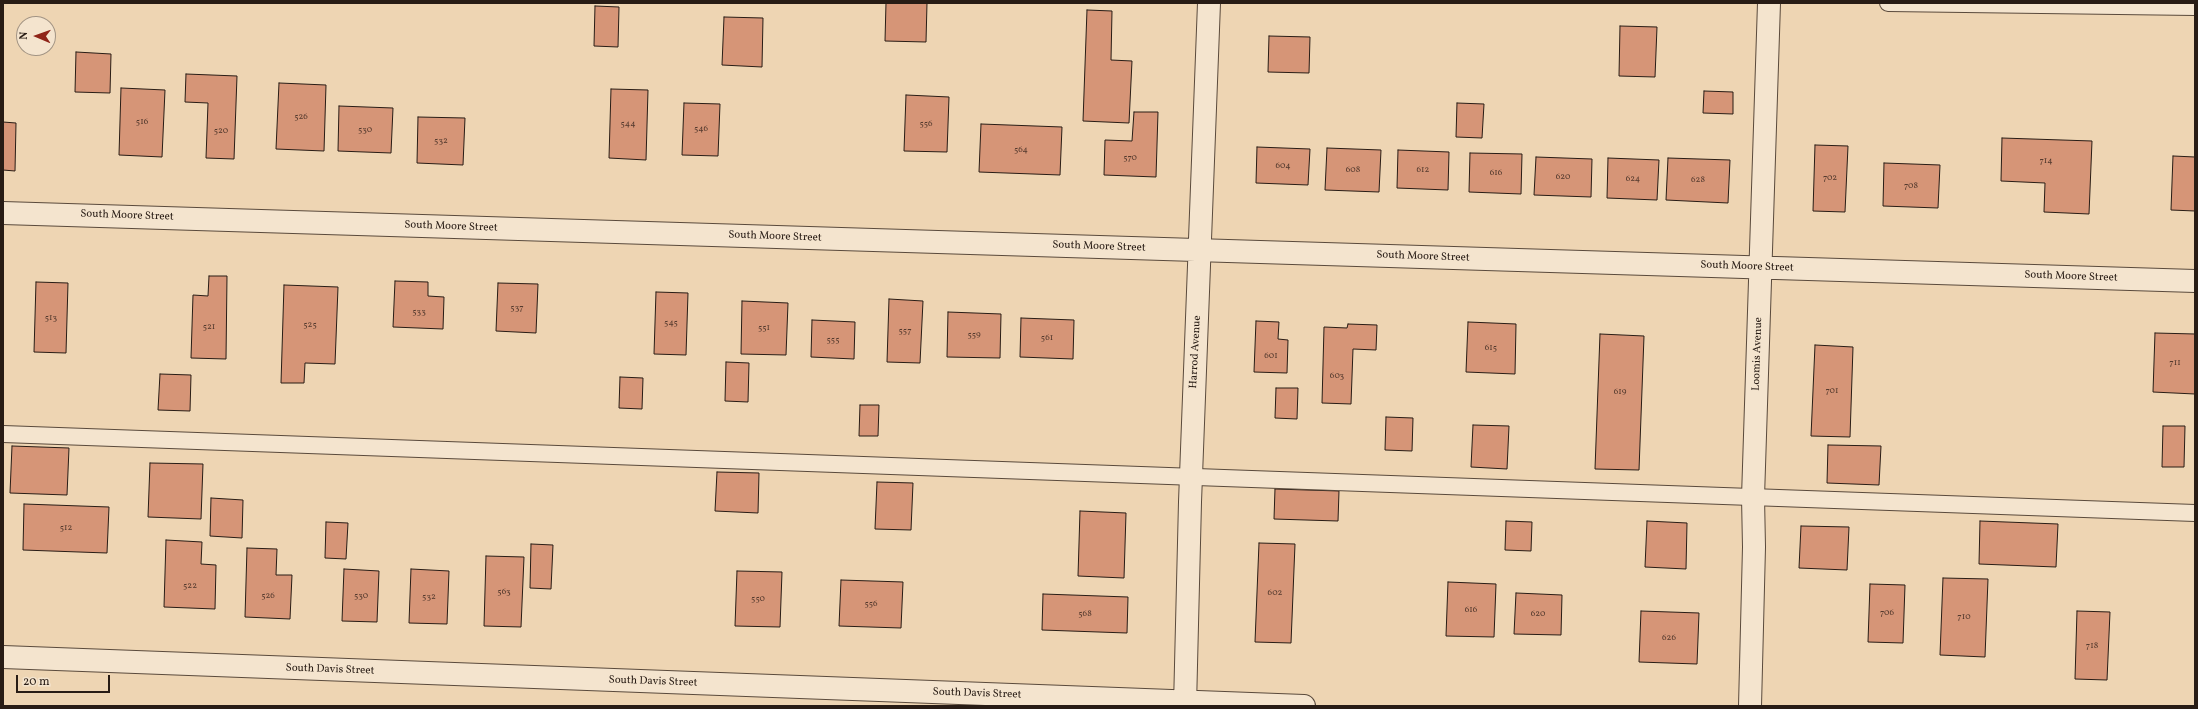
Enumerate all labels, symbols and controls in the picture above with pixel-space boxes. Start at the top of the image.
north arrow [16,16,56,56]
text: N [17,31,32,40]
house number: 526 [294,112,308,122]
house number: 516 [136,117,148,127]
house number: 544 [620,119,636,129]
house number: 556 [919,119,933,129]
house number: 546 [694,124,708,134]
house number: 530 [358,125,372,135]
house number: 520 [214,126,228,136]
house number: 532 [434,136,448,146]
house number: 564 [1014,145,1028,155]
house number: 570 [1123,153,1137,163]
house number: 714 [2039,156,2053,166]
house number: 604 [1275,161,1291,171]
house number: 608 [1346,165,1360,175]
house number: 612 [1417,165,1429,175]
house number: 616 [1490,168,1502,178]
house number: 620 [1556,172,1570,182]
house number: 702 [1823,173,1837,183]
house number: 624 [1626,174,1640,184]
house number: 628 [1691,175,1705,185]
house number: 708 [1904,181,1918,191]
street label: South Moore Street [80,208,174,224]
street label: South Moore Street [404,219,498,235]
street label: South Moore Street [728,229,822,245]
street label: South Moore Street [1052,239,1146,255]
street label: South Moore Street [1376,249,1470,265]
street label: South Moore Street [1700,259,1794,275]
street label: South Moore Street [2024,269,2118,285]
house number: 537 [510,303,524,313]
house number: 533 [412,307,426,317]
house number: 513 [45,313,57,323]
street label: Harrod Avenue [1187,315,1205,389]
street label: Loomis Avenue [1750,317,1766,391]
house number: 545 [664,318,678,328]
house number: 525 [303,320,317,330]
house number: 521 [203,322,215,332]
house number: 551 [758,323,770,333]
house number: 557 [898,326,912,336]
house number: 559 [967,330,981,340]
house number: 561 [1041,333,1053,343]
house number: 555 [827,335,839,345]
house number: 615 [1485,343,1497,353]
house number: 601 [1264,351,1278,361]
house number: 711 [2169,358,2181,368]
house number: 603 [1330,371,1344,381]
house number: 701 [1826,386,1838,396]
house number: 619 [1614,387,1626,397]
house number: 512 [60,523,72,533]
house number: 522 [183,581,197,591]
house number: 563 [497,587,511,597]
house number: 602 [1268,588,1282,598]
house number: 526 [261,591,275,601]
house number: 530 [354,591,368,601]
house number: 532 [422,592,436,602]
house number: 550 [751,594,765,604]
house number: 556 [864,599,878,609]
house number: 616 [1465,605,1477,615]
house number: 706 [1880,608,1894,618]
house number: 568 [1078,609,1092,619]
house number: 620 [1531,609,1545,619]
house number: 710 [1957,612,1971,622]
house number: 626 [1662,633,1676,643]
house number: 718 [2086,641,2098,651]
street label: South Davis Street [285,662,375,678]
scale bar [18,667,112,693]
text: 20 m [23,674,50,690]
street label: South Davis Street [608,674,698,690]
street label: South Davis Street [932,686,1022,702]

